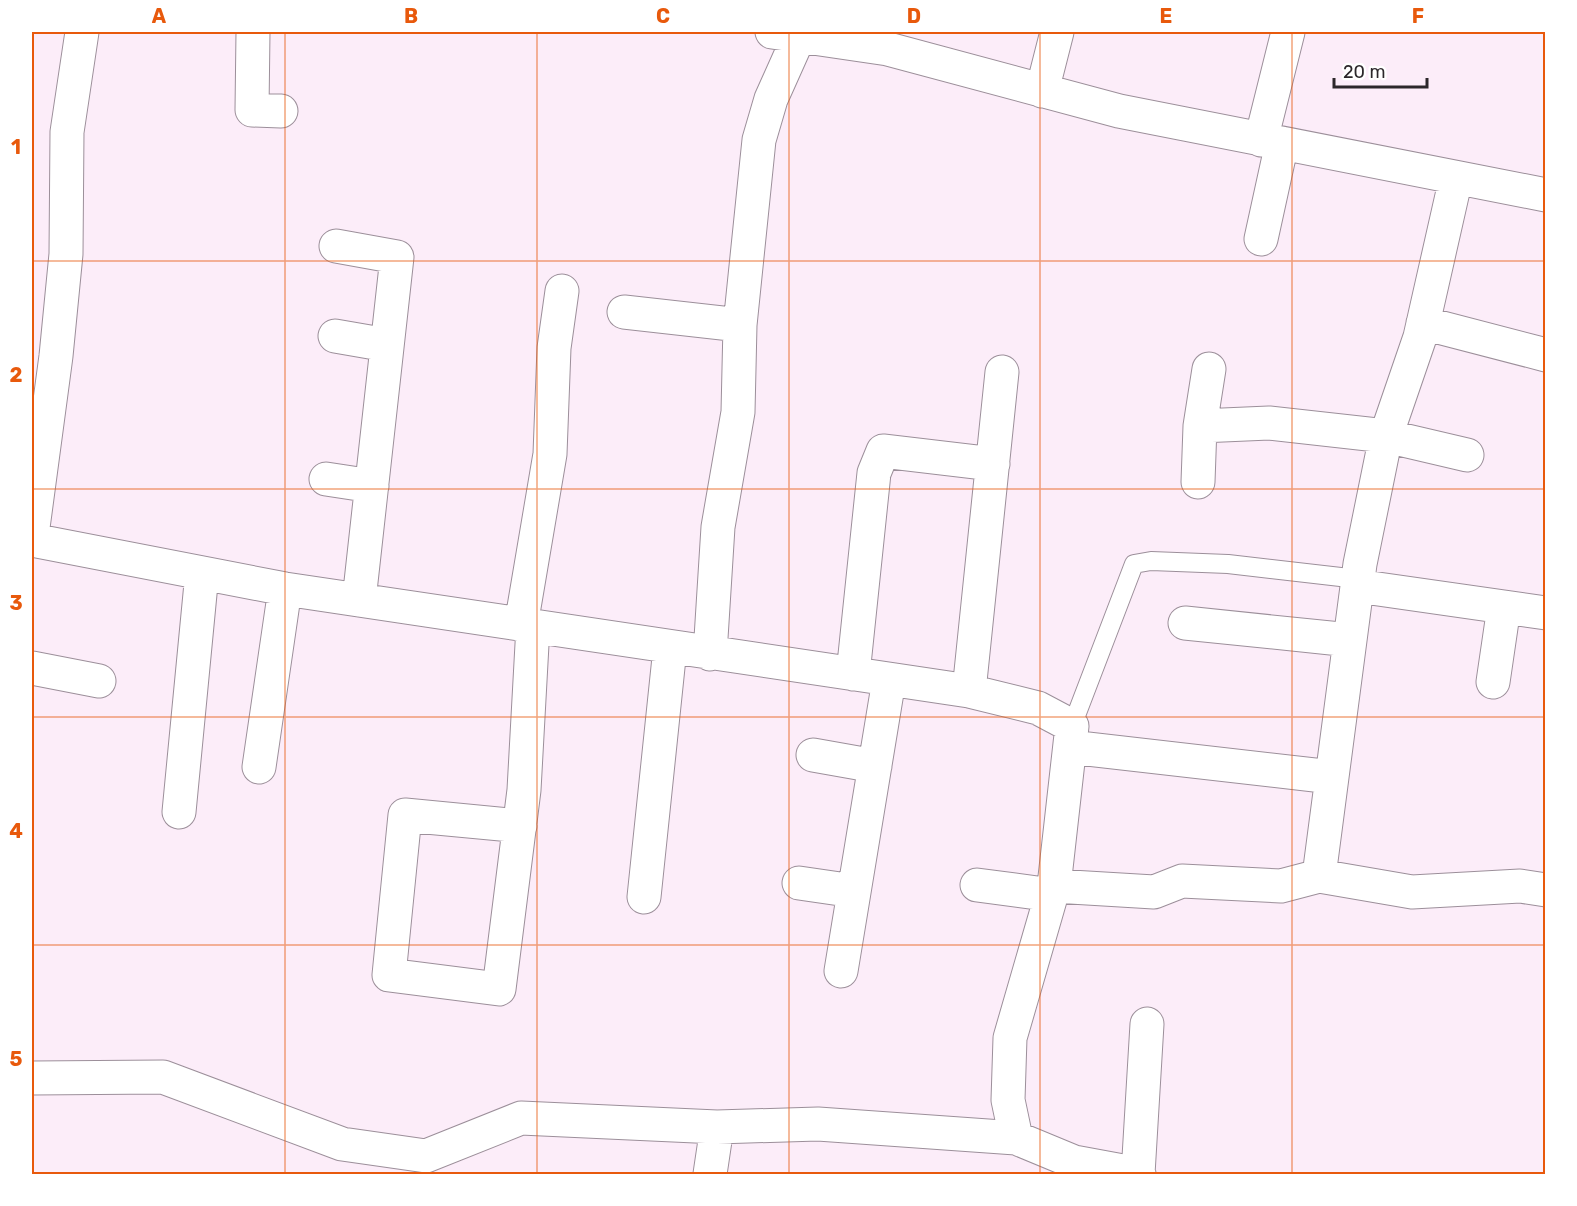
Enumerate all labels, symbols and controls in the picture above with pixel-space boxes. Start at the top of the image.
text: A [152,4,167,28]
text: B [404,4,418,28]
text: C [656,4,670,28]
text: D [907,4,921,28]
text: E [1160,4,1172,28]
text: F [1412,4,1424,28]
scale bar [1334,51,1427,89]
text: 20 m [1343,61,1385,83]
text: 1 [11,135,21,159]
text: 2 [10,363,23,387]
text: 3 [9,591,23,615]
text: 4 [9,819,23,843]
text: 5 [10,1047,23,1071]

